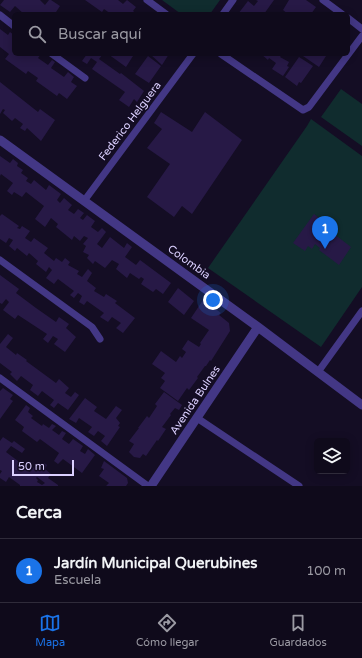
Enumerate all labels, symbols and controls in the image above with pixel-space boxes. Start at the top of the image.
search box [12,12,350,56]
icon: search [26,23,48,45]
text: Buscar aquí [58,25,141,43]
street label: Federico Helguera [96,79,164,163]
pin: 1 [312,216,338,249]
street label: Colombia [165,242,213,282]
your location [203,290,223,310]
street label: Avenida Bulnes [167,363,223,437]
map controls [314,438,350,474]
button: layers [314,438,350,474]
scale bar [12,458,74,477]
text: 50 m [18,460,45,473]
text: Cerca [16,502,62,523]
text: Jardín Municipal Querubines [54,554,257,572]
text: 1 [25,563,33,579]
text: 100 m [306,563,346,579]
text: Escuela [54,572,101,588]
tab: Mapa [35,612,65,649]
tab: Cómo llegar [136,612,199,649]
tab: Guardados [269,612,327,649]

